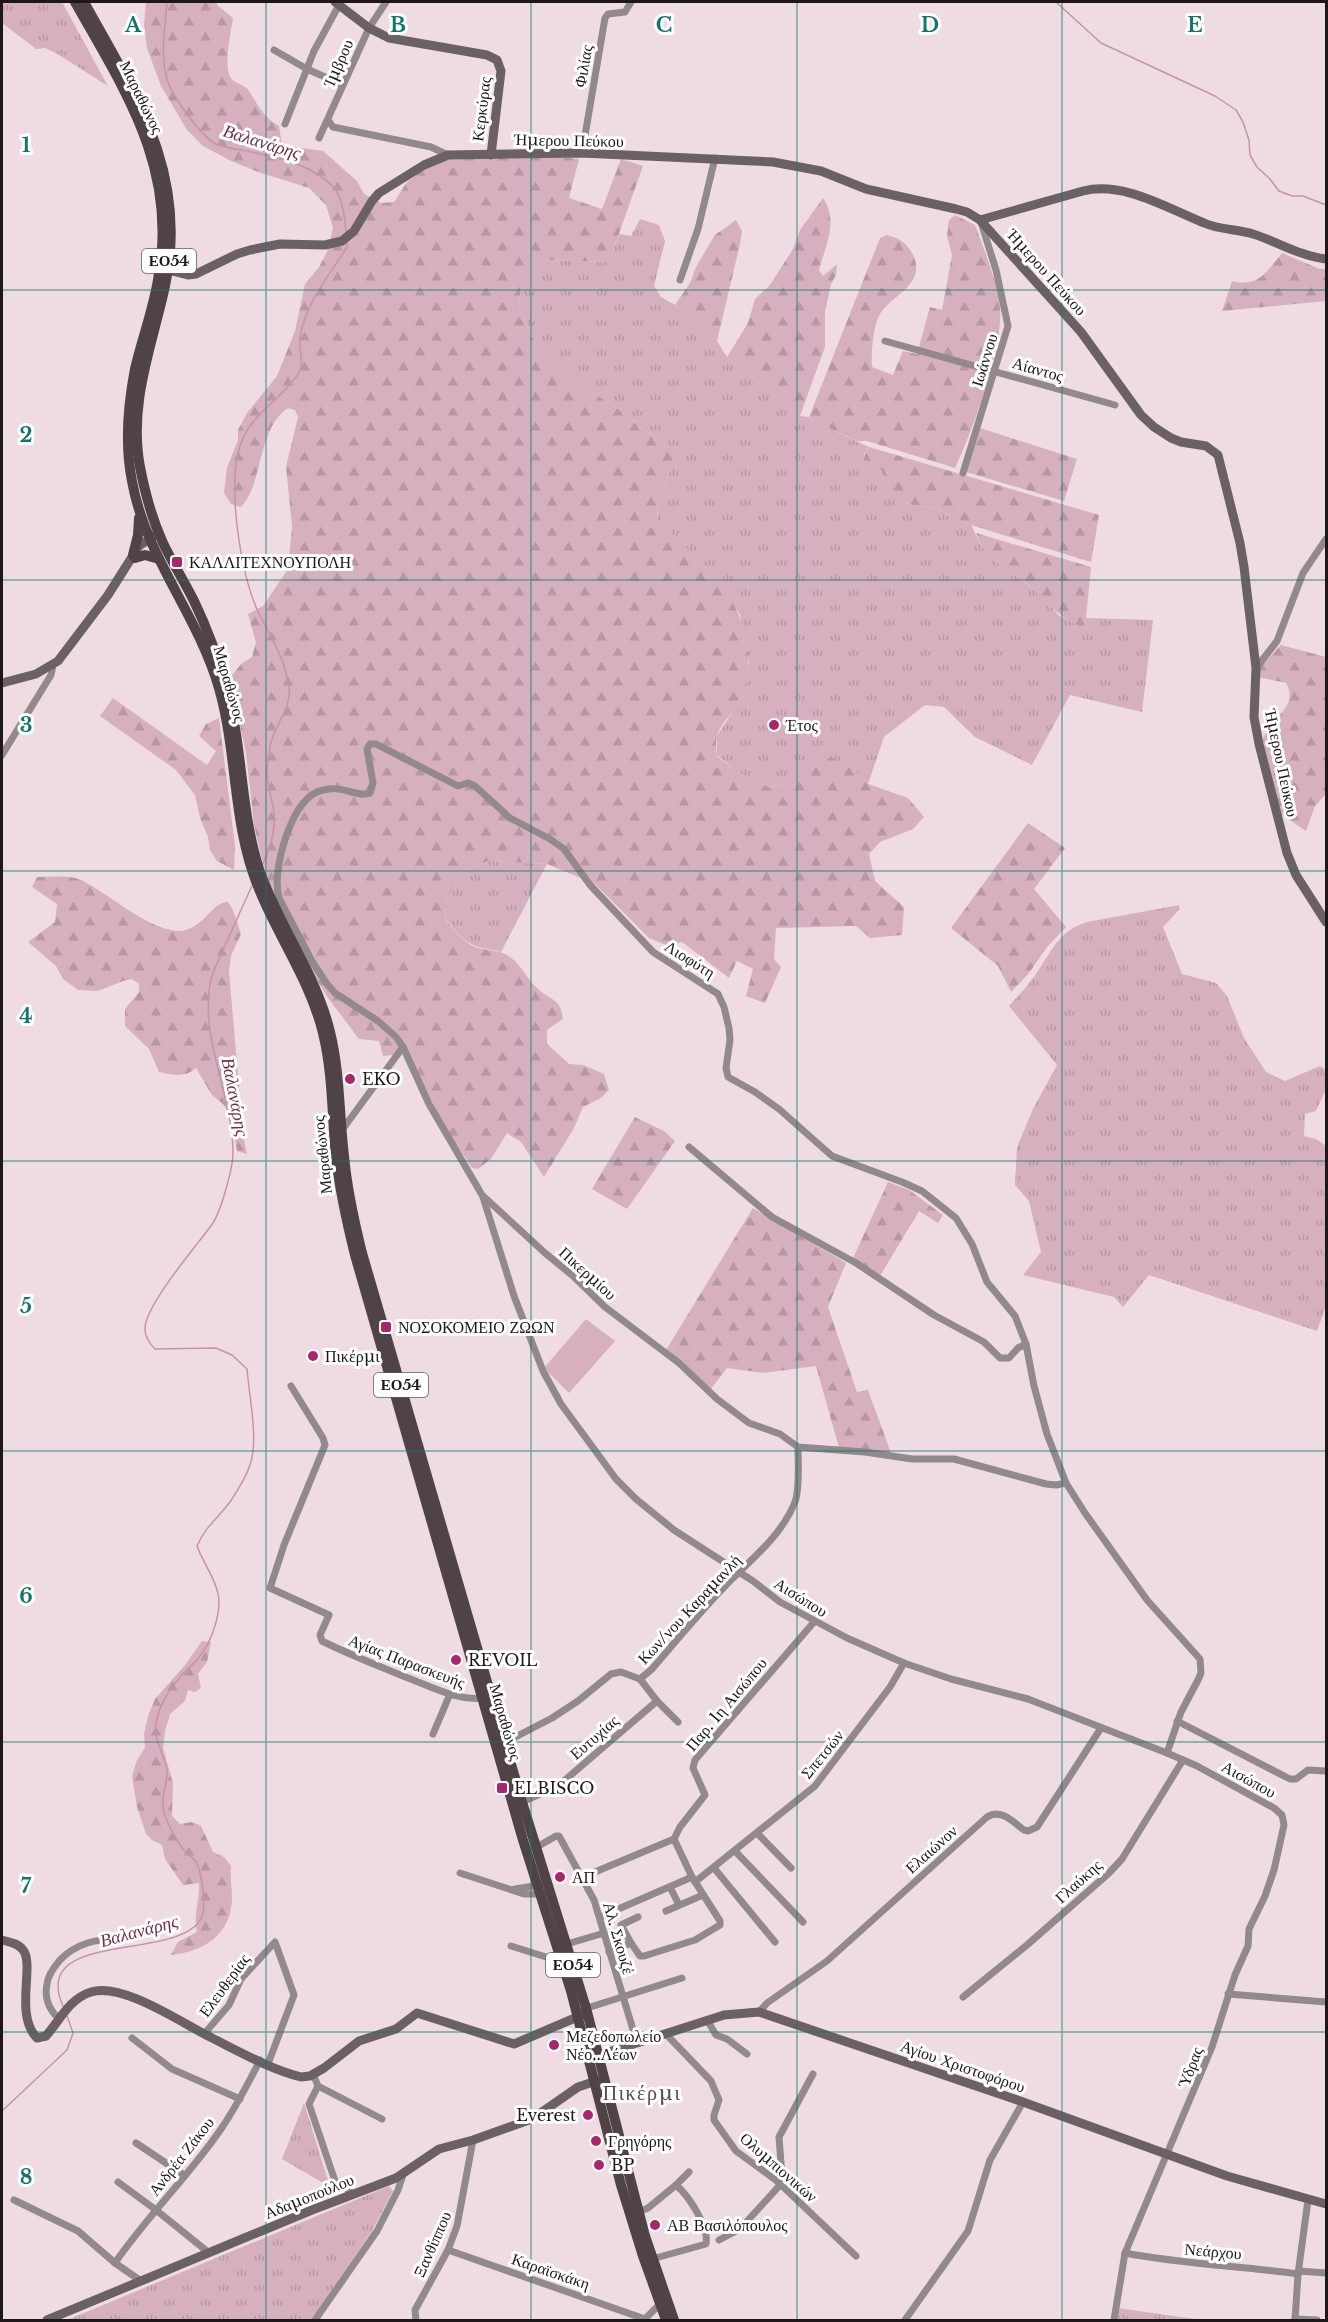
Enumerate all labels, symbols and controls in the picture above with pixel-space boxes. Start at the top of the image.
text: A [124,13,142,37]
text: B [390,13,406,37]
text: C [656,13,672,37]
text: D [921,13,939,37]
text: E [1187,13,1203,37]
street label: Ίμβρου [318,36,357,91]
street label: Φιλίας [569,43,597,89]
street label: Μαραθώνος [116,57,169,137]
street label: Κερκύρας [467,75,495,142]
water label: Βαλανάρης [221,120,304,164]
street label: Ήμερου Πεύκου [513,129,624,151]
text: 1 [22,133,31,157]
street label: Ήμερου Πεύκου [1002,224,1091,319]
road number: ΕΟ54 [142,249,196,273]
street label: Ιωάννου [966,331,1002,389]
street label: Αίαντος [1010,352,1067,386]
text: 2 [19,423,33,447]
place label: ΚΑΛΛΙΤΕΧΝΟΥΠΟΛΗ [189,552,352,572]
marker: ΚΑΛΛΙΤΕΧΝΟΥΠΟΛΗ [170,555,184,569]
street label: Μαραθώνος [210,643,251,725]
street label: Ήμερου Πεύκου [1261,706,1303,819]
text: 3 [20,713,32,737]
place label: Έτος [785,715,819,735]
marker: Έτος [767,718,781,732]
street label: Λιοφύτη [661,936,719,982]
text: 4 [19,1004,33,1028]
water label: Βαλανάρης [217,1056,254,1139]
place label: EKO [362,1069,401,1089]
marker: EKO [343,1072,357,1086]
street label: Μαραθώνος [308,1114,336,1195]
street label: Πικερμίου [555,1242,621,1304]
text: 5 [20,1294,32,1318]
place label: ΝΟΣΟΚΟΜΕΙΟ ΖΩΩΝ [398,1317,555,1337]
marker: ΝΟΣΟΚΟΜΕΙΟ ΖΩΩΝ [379,1320,393,1334]
place label: Πικέρμι [325,1346,380,1366]
marker: Πικέρμι [306,1349,320,1363]
road number: ΕΟ54 [374,1373,428,1397]
street label: Κων/νου Καραμανλή [633,1550,745,1668]
street label: Αισώπου [771,1573,831,1621]
text: 6 [19,1584,33,1608]
street label: Αγίας Παρασκευής [346,1630,469,1693]
place label: REVOIL [468,1650,538,1670]
marker: REVOIL [449,1653,463,1667]
street label: Παρ. 1η Αισώπου [681,1653,771,1755]
street label: Μαραθώνος [486,1681,527,1763]
street label: Ευτυχίας [565,1710,623,1764]
street label: Σπετσών [796,1726,848,1782]
street label: Αισώπου [1218,1756,1280,1802]
place label: ELBISCO [514,1778,594,1798]
marker: ELBISCO [495,1781,509,1795]
street label: Ελαιώνον [901,1820,961,1878]
street label: Γλαύκης [1050,1854,1106,1907]
place label: ΑΠ [572,1867,596,1887]
marker: ΑΠ [553,1870,567,1884]
text: 7 [21,1874,32,1898]
street label: Αλ. Σκουζέ [599,1899,639,1977]
water label: Βαλανάρης [98,1910,181,1952]
street label: Ελευθερίας [194,1949,254,2021]
road number: ΕΟ54 [546,1953,600,1977]
place label: Μεζεδοπωλείο Νέο..Λέων [566,2026,661,2064]
street label: Αγίου Χριστοφόρου [898,2035,1028,2097]
marker: Μεζεδοπωλείο Νέο..Λέων [547,2038,561,2052]
street label: Ύδρας [1173,2043,1207,2091]
district label: Πικέρμι [603,2081,681,2105]
place label: Everest [516,2105,576,2125]
marker: Everest [581,2108,595,2122]
street label: Ανδρέα Ζάκου [144,2113,218,2199]
street label: Ολυμπιονικών [736,2128,822,2206]
place label: Γρηγόρης [608,2131,672,2151]
marker: Γρηγόρης [589,2134,603,2148]
place label: BP [611,2155,634,2175]
marker: BP [592,2158,606,2172]
text: 8 [20,2165,32,2189]
street label: Αδαμοπούλου [261,2169,357,2223]
street label: Ξανθίππου [409,2208,455,2280]
place label: ΑΒ Βασιλόπουλος [667,2215,788,2235]
marker: ΑΒ Βασιλόπουλος [648,2218,662,2232]
street label: Νεάρχου [1184,2239,1242,2263]
street label: Καραϊσκάκη [509,2248,593,2294]

